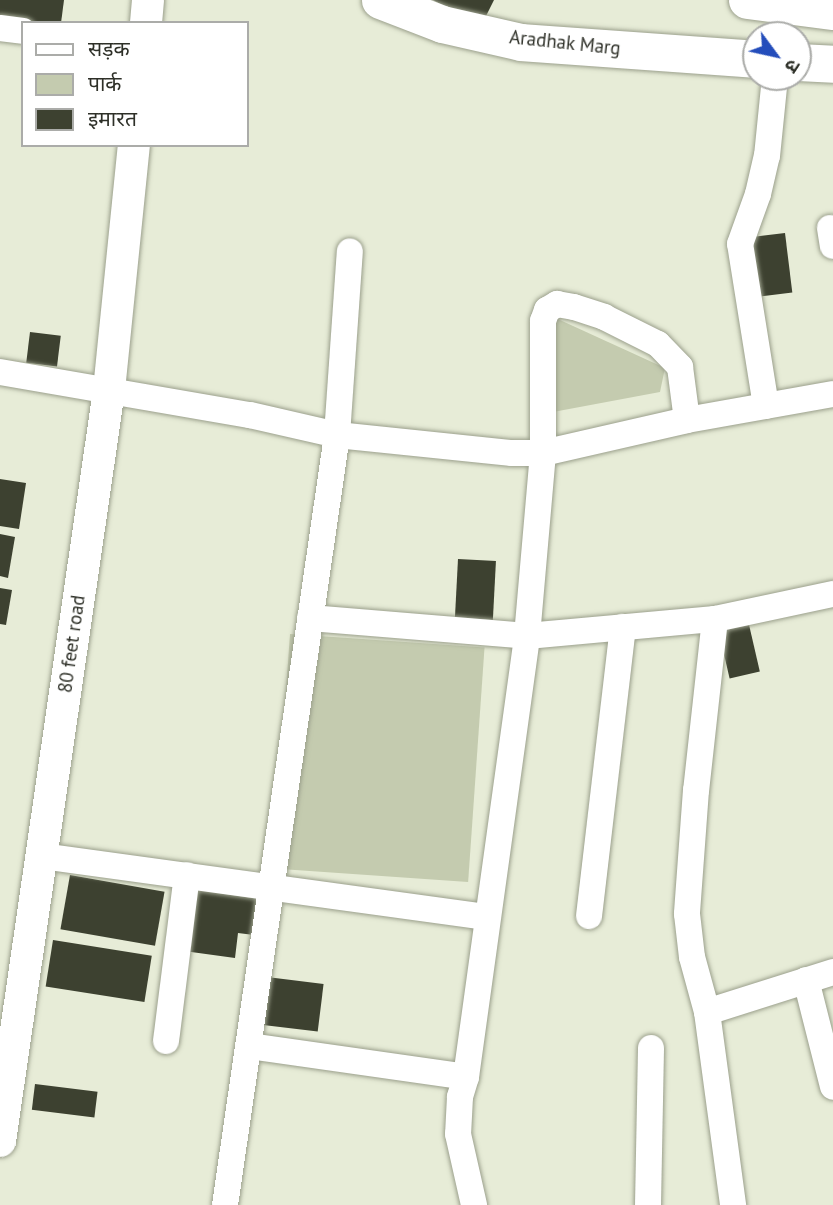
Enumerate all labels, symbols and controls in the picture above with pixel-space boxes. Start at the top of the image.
legend [21,21,248,147]
north arrow [742,21,812,91]
street label: Aradhak Marg [508,26,622,60]
text: सड़क [88,35,130,62]
text: उ [780,55,806,78]
text: पार्क [88,70,122,97]
text: इमारत [88,105,137,132]
street label: 80 feet road [54,594,90,694]

